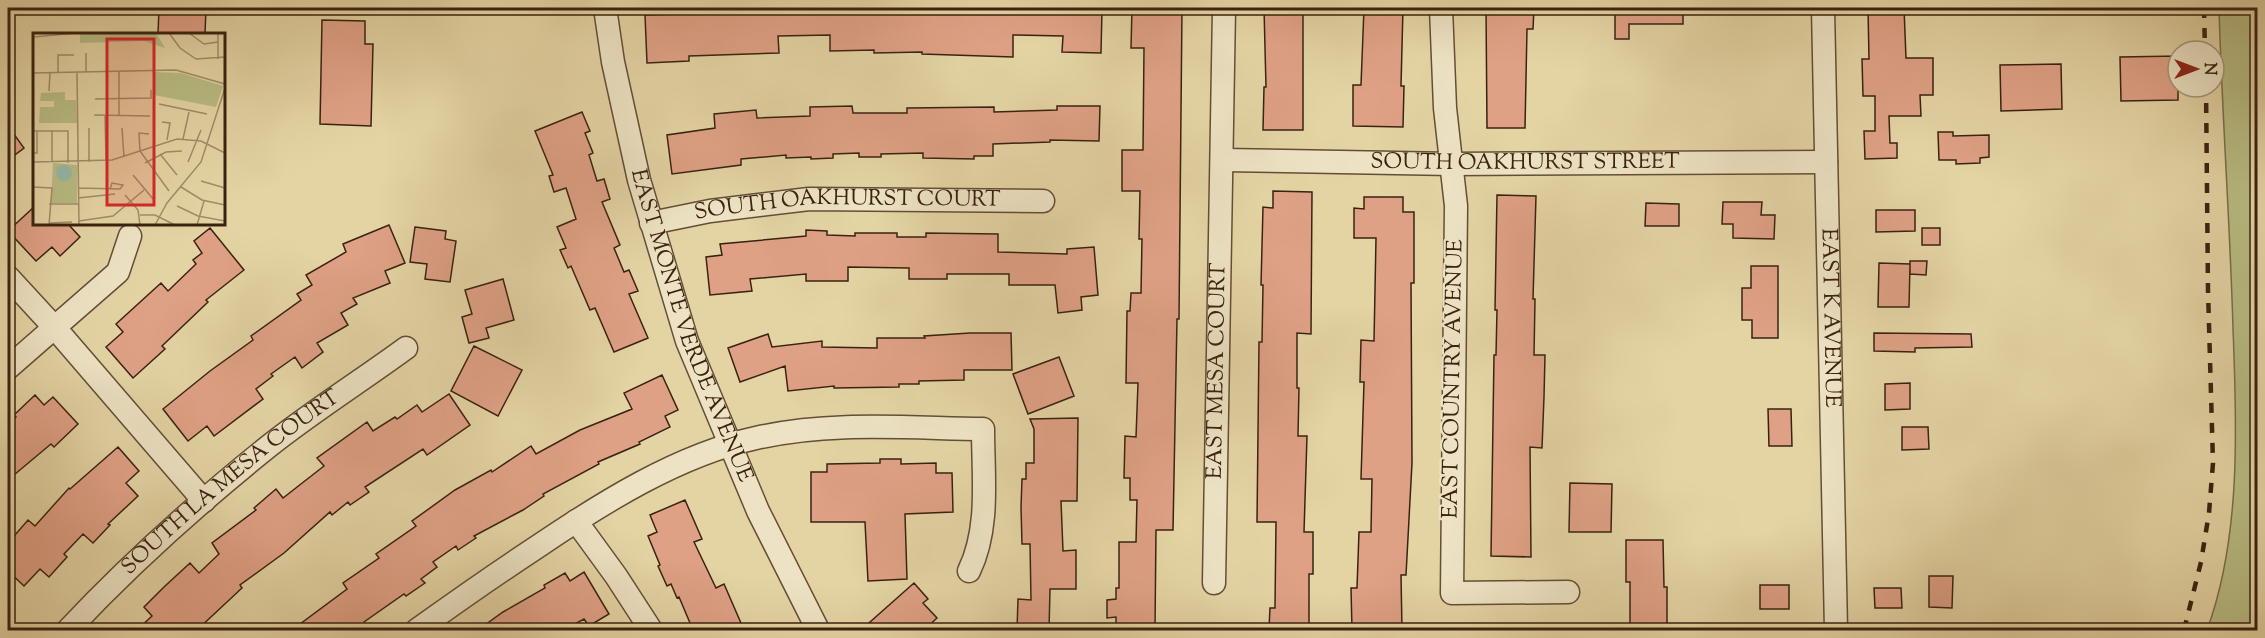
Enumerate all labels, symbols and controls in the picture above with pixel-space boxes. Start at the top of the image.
inset map [33,33,225,225]
north arrow [2166,39,2226,99]
text: N [2197,63,2220,76]
street label: SOUTH OAKHURST STREET [1370,147,1680,180]
street label: EAST MONTE VERDE AVENUE [621,166,760,487]
street label: SOUTH OAKHURST COURT [691,182,1001,230]
street label: EAST K AVENUE [1812,228,1847,408]
street label: EAST COUNTRY AVENUE [1436,239,1472,519]
street label: EAST MESA COURT [1200,262,1236,480]
street label: SOUTH LA MESA COURT [115,382,347,583]

